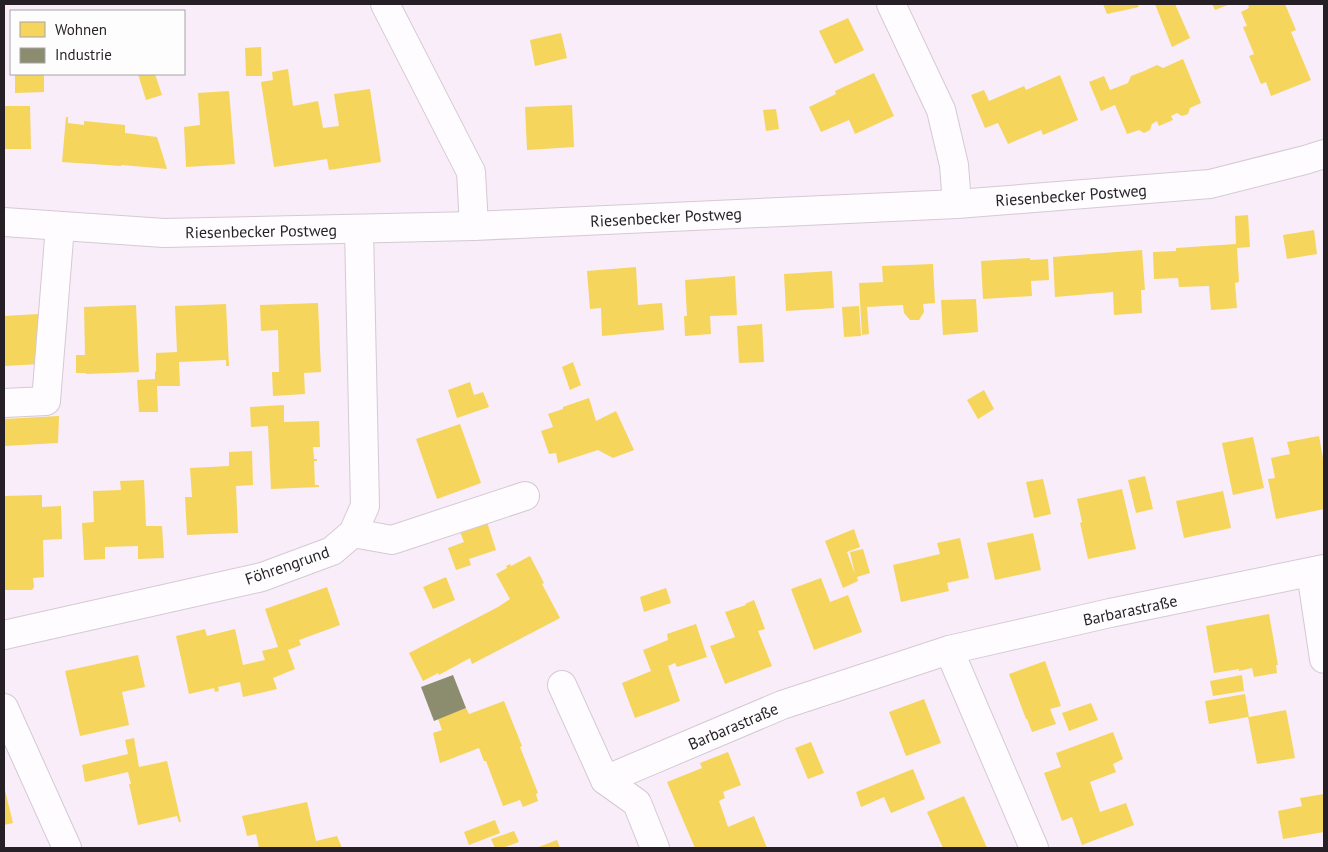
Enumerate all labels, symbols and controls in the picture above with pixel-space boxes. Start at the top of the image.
legend [10,10,185,75]
text: Wohnen [55,20,107,39]
text: Industrie [55,45,112,64]
street label: Riesenbecker Postweg [995,180,1147,210]
street label: Riesenbecker Postweg [590,203,742,231]
street label: Riesenbecker Postweg [185,220,337,242]
street label: Föhrengrund [242,541,332,589]
street label: Barbarastraße [1081,590,1179,630]
street label: Barbarastraße [685,698,781,754]

